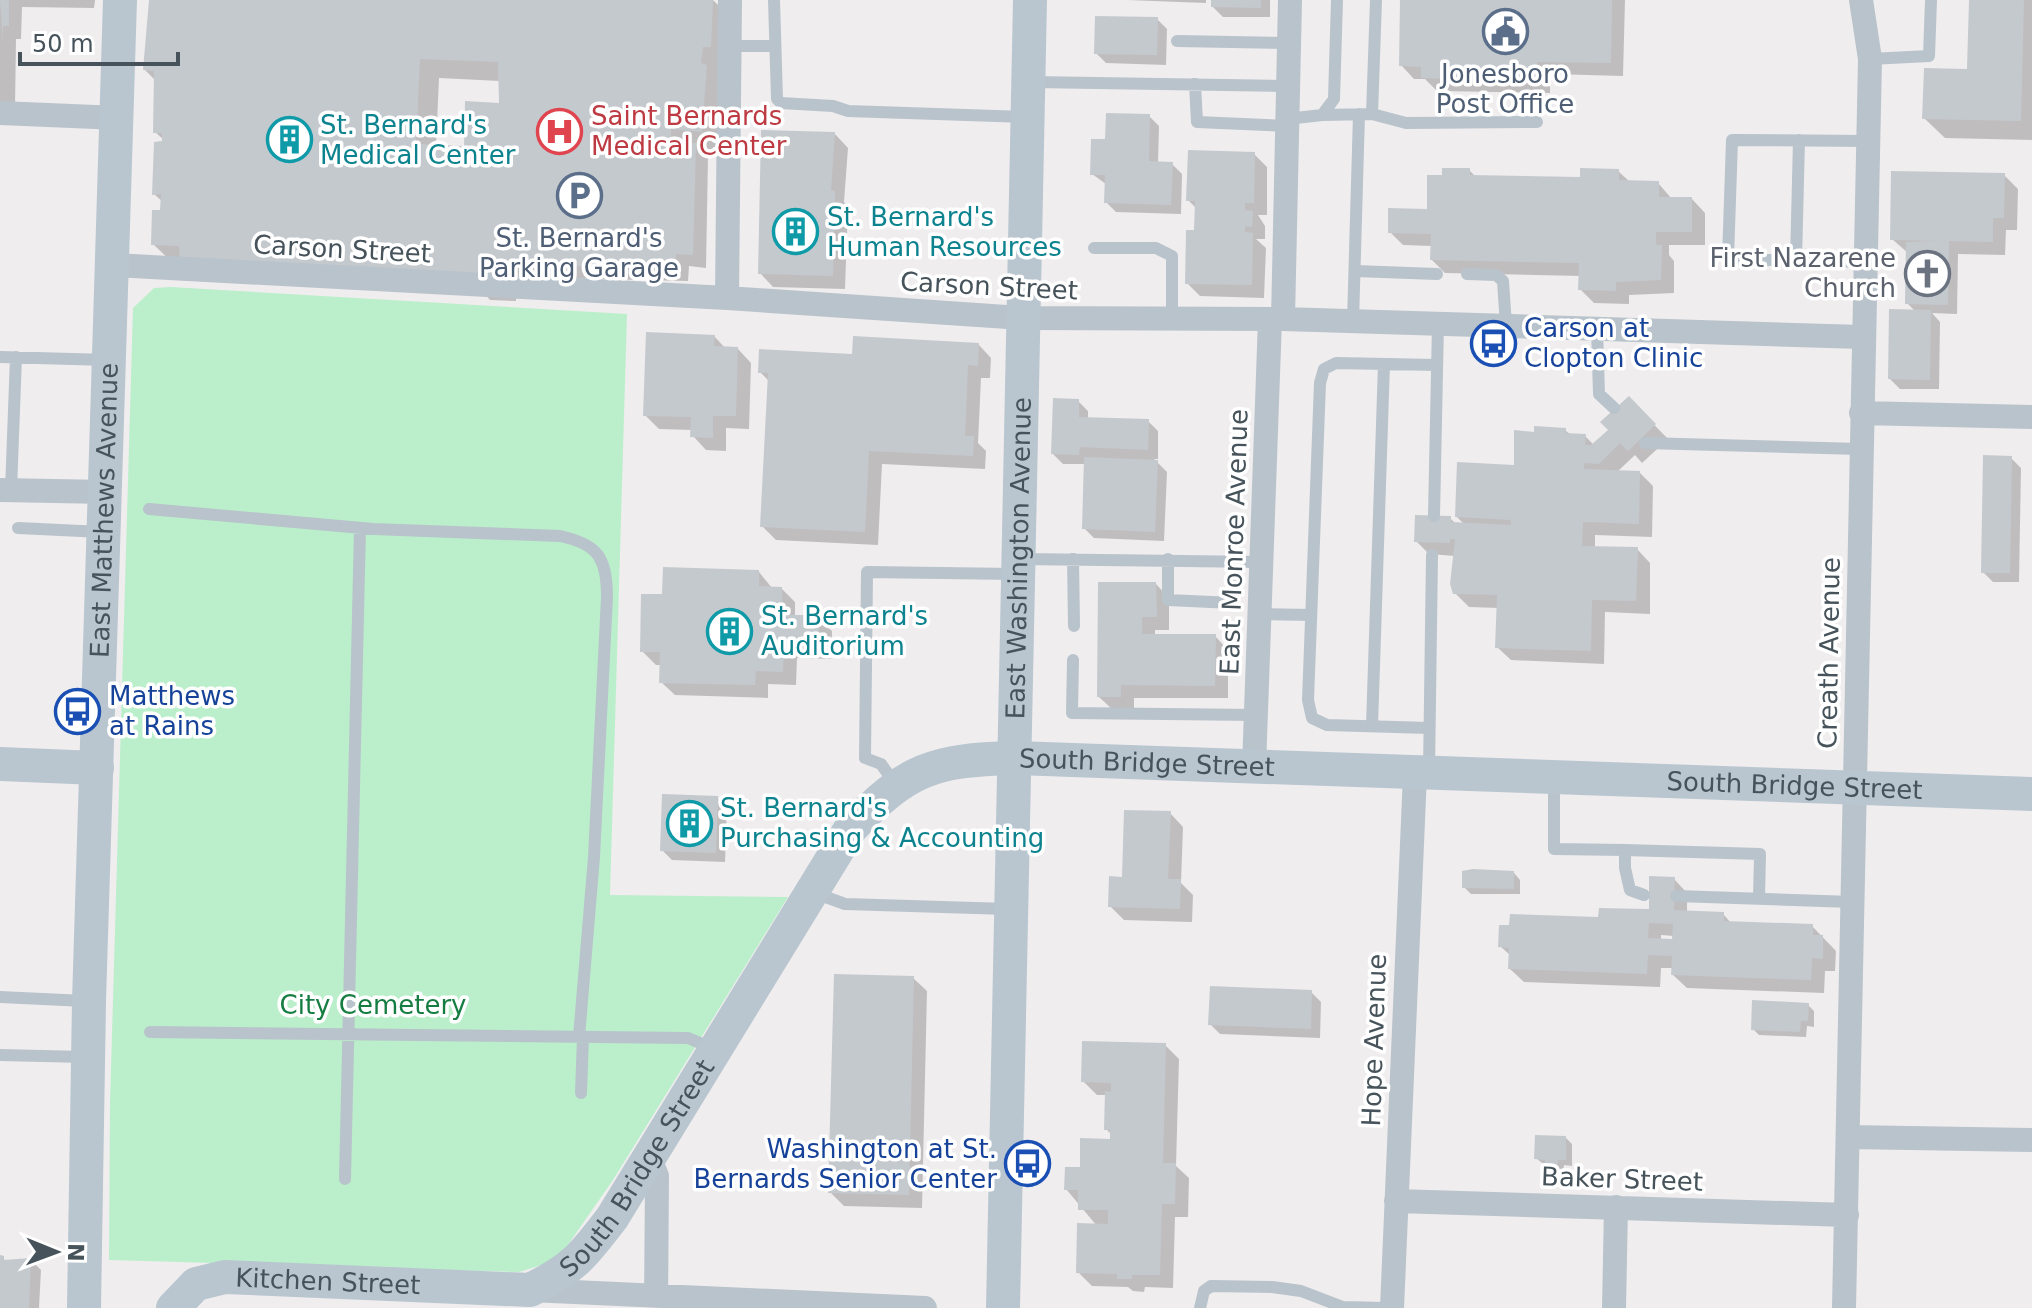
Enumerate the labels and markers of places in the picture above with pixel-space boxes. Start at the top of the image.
public building icon: Jonesboro Post Office [1481,7,1529,55]
place label: Jonesboro Post Office [1436,59,1574,119]
place label: Saint Bernards Medical Center [591,101,787,161]
hospital icon: Saint Bernards Medical Center [536,107,584,155]
place label: St. Bernard's Medical Center [320,110,516,170]
building icon: St. Bernard's Medical Center [265,116,313,164]
parking icon: St. Bernard's Parking Garage [555,171,603,219]
place label: St. Bernard's Human Resources [827,202,1062,262]
building icon: St. Bernard's Human Resources [772,208,820,256]
place label: St. Bernard's Parking Garage [479,223,679,283]
place label: First Nazarene Church [1709,243,1896,303]
church icon: First Nazarene Church [1903,249,1951,297]
place label: Carson at Clopton Clinic [1524,313,1703,373]
bus stop icon: Carson at Clopton Clinic [1469,319,1517,367]
place label: St. Bernard's Auditorium [761,601,928,661]
building icon: St. Bernard's Auditorium [706,607,754,655]
place label: Matthews at Rains [109,681,235,741]
bus stop icon: Matthews at Rains [54,687,102,735]
place label: St. Bernard's Purchasing & Accounting [720,793,1044,853]
building icon: St. Bernard's Purchasing & Accounting [665,799,713,847]
place label: Washington at St. Bernards Senior Center [693,1134,997,1194]
bus stop icon: Washington at St. Bernards Senior Center [1004,1140,1052,1188]

